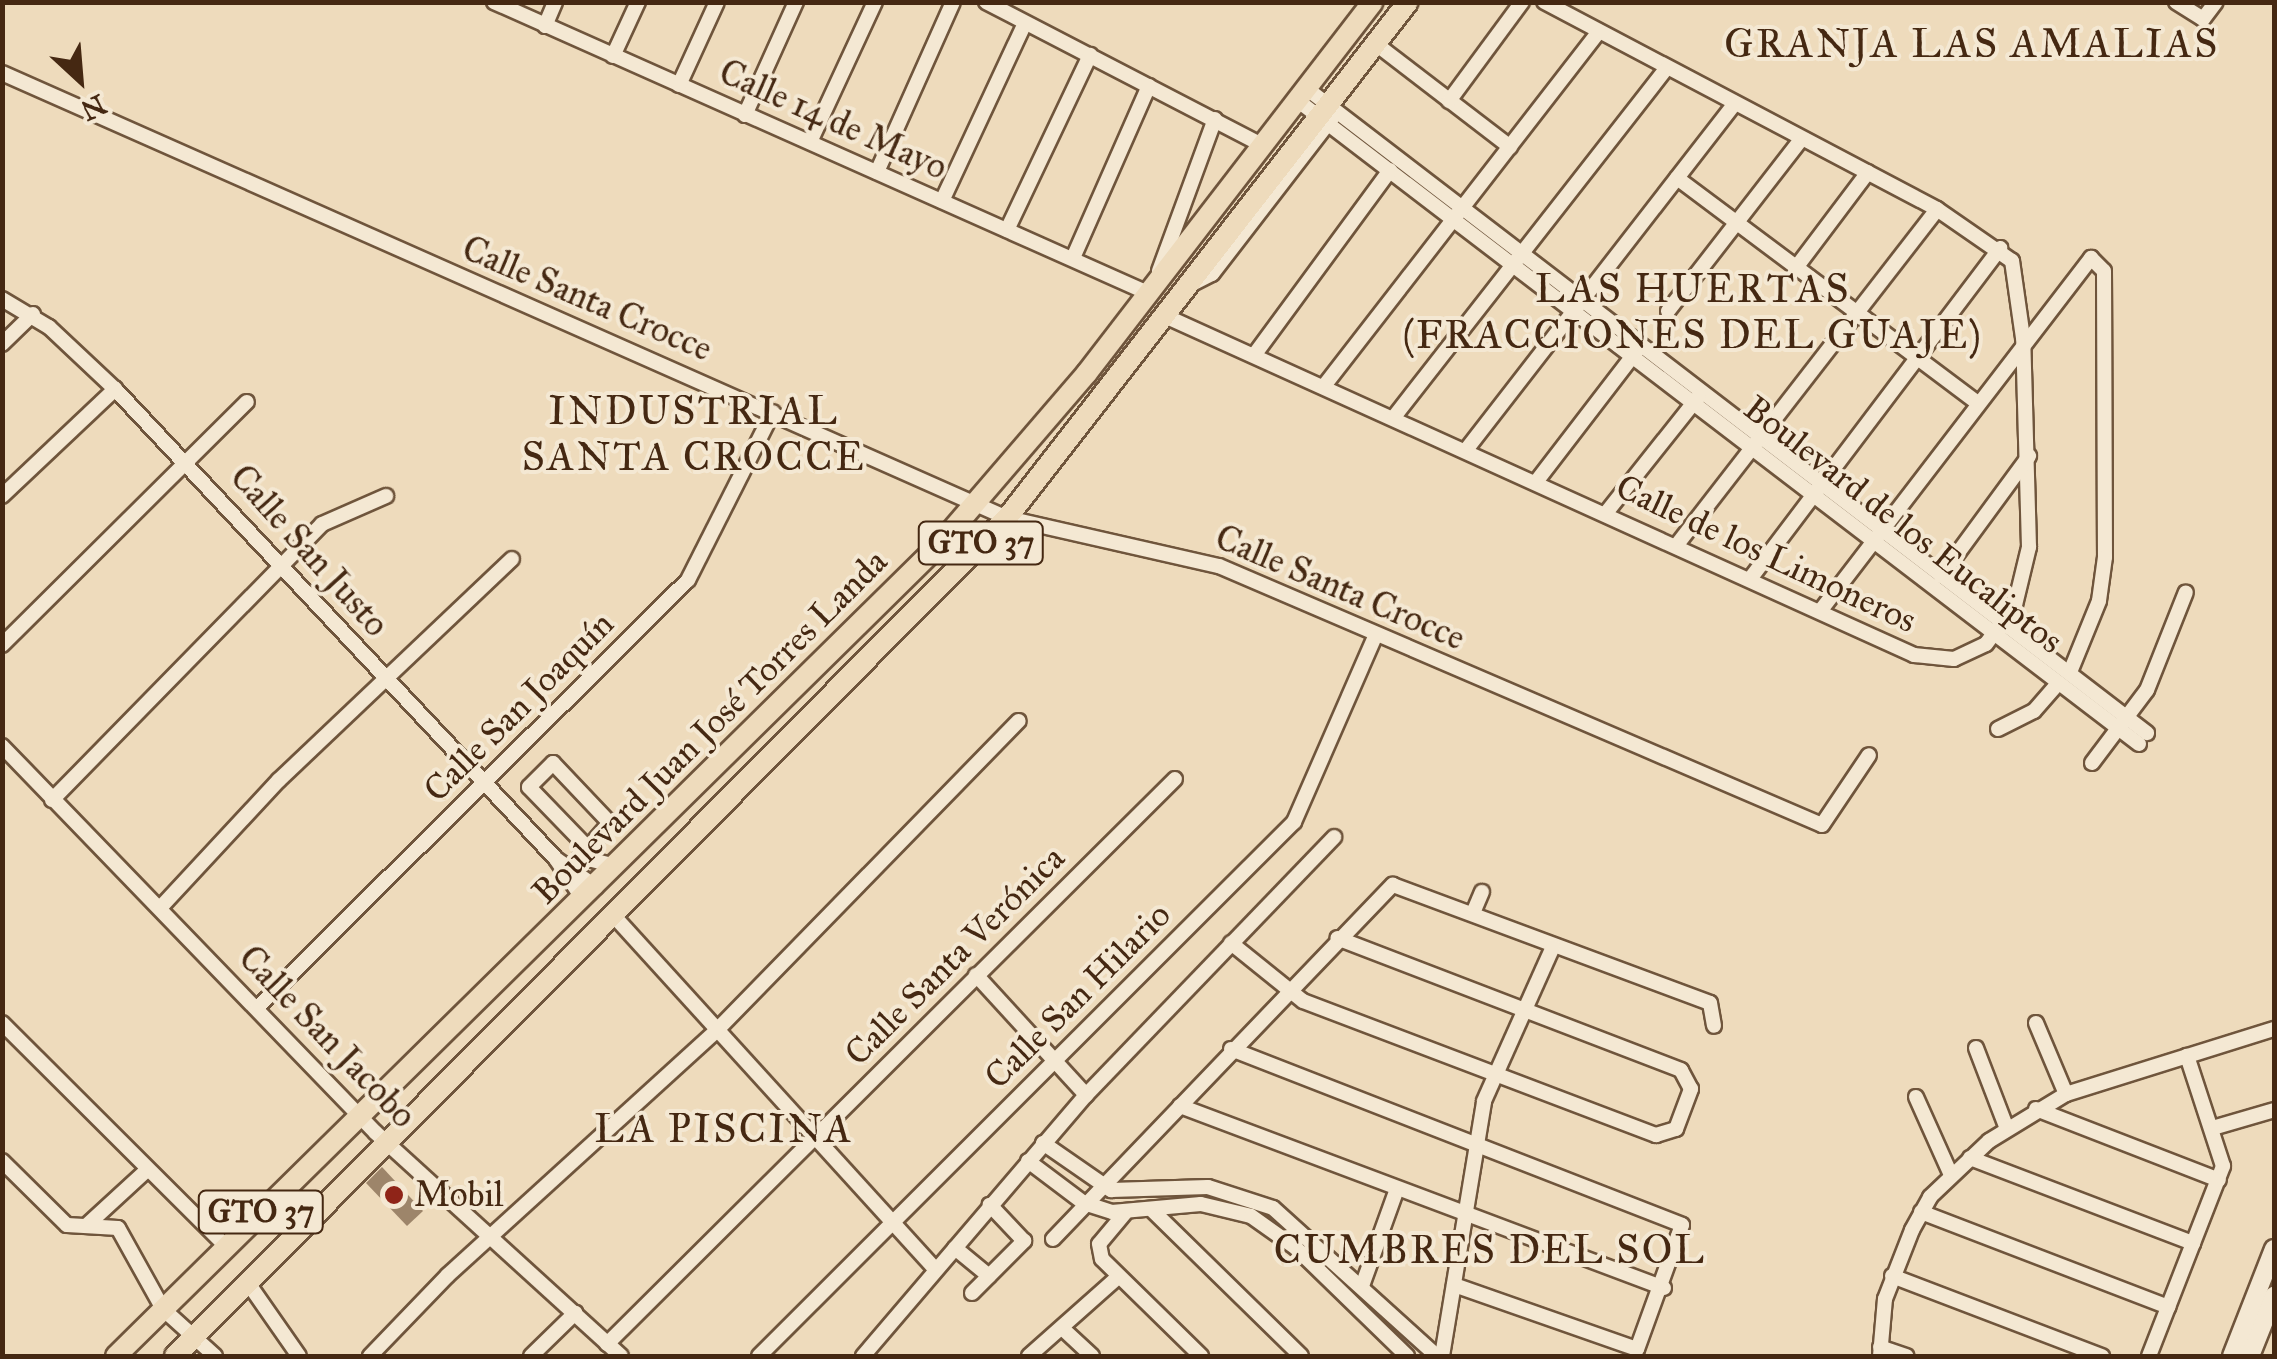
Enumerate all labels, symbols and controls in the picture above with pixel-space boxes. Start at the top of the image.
district label: GRANJA LAS AMALIAS [1724,20,2220,68]
north arrow [30,30,130,130]
street label: Calle 14 de Mayo [713,51,953,189]
text: N [75,86,112,128]
street label: Calle Santa Crocce [456,228,718,370]
district label: LAS HUERTAS (FRACCIONES DEL GUAJE) [1403,265,1983,359]
district label: INDUSTRIAL SANTA CROCCE [522,387,866,481]
street label: Boulevard de los Eucaliptos [1735,387,2071,663]
street label: Calle San Justo [221,457,397,645]
street label: Calle de los Limoneros [1609,466,1923,642]
road number: GTO 37 [916,516,1046,570]
street label: Calle Santa Crocce [1209,517,1471,659]
street label: Boulevard Juan José Torres Landa [524,541,896,913]
street label: Calle San Joaquín [415,603,623,811]
street label: Calle Santa Verónica [836,837,1074,1075]
street label: Calle San Hilario [976,894,1180,1098]
street label: Calle San Jacobo [230,937,424,1137]
district label: LA PISCINA [594,1105,854,1153]
place label: Mobil [414,1174,504,1216]
marker: Mobil [383,1184,405,1206]
road number: GTO 37 [196,1185,326,1239]
district label: CUMBRES DEL SOL [1274,1226,1706,1274]

